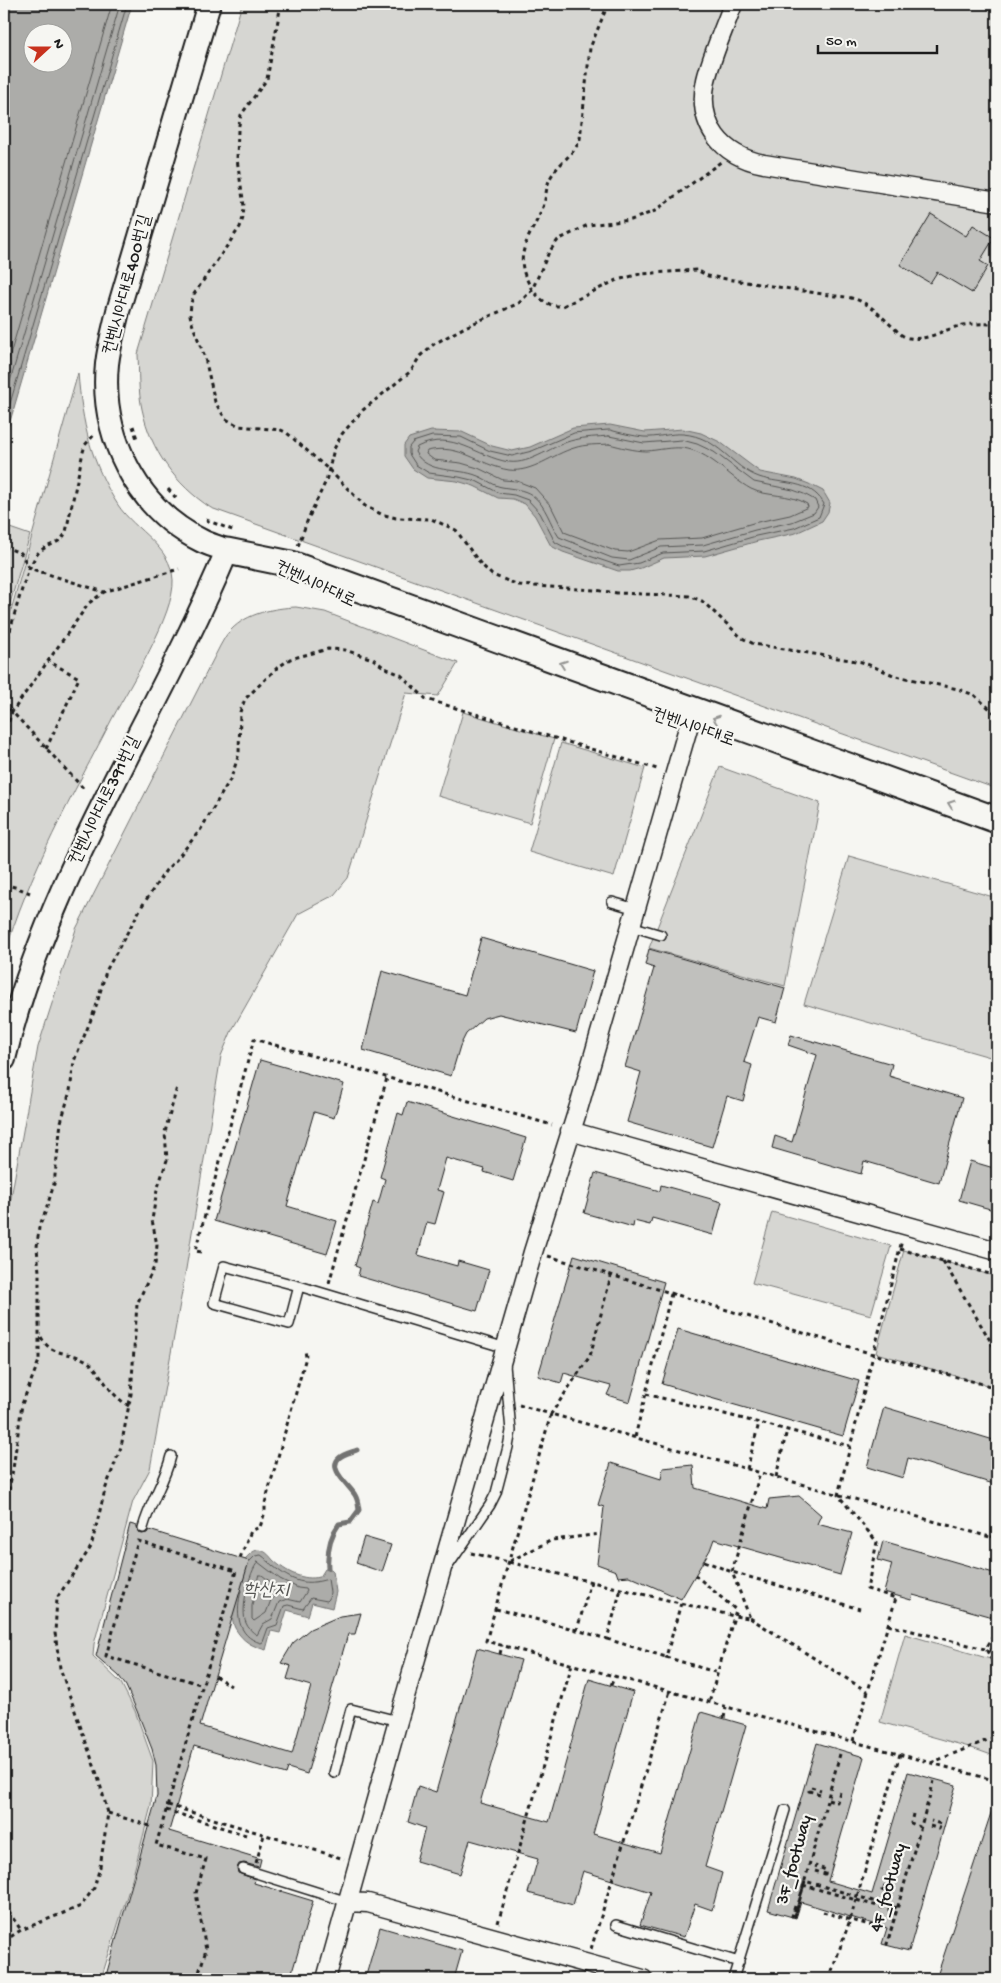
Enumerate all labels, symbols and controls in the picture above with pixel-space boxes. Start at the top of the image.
north arrow [22,22,72,72]
scale bar [818,22,937,54]
text: 50 m [826,33,857,51]
text: N [48,37,67,52]
street label: 컨벤시아대로400번길 [99,212,157,358]
street label: 컨벤시아대로 [271,557,359,613]
one-way arrow [559,660,568,670]
street label: 컨벤시아대로 [648,704,738,752]
one-way arrow [712,715,721,725]
street label: 컨벤시아대로391번길 [65,732,146,869]
one-way arrow [948,799,956,809]
water label: 학산지 [243,1580,291,1603]
street label: 3F_footway [772,1813,818,1908]
street label: 4F_footway [866,1841,912,1935]

